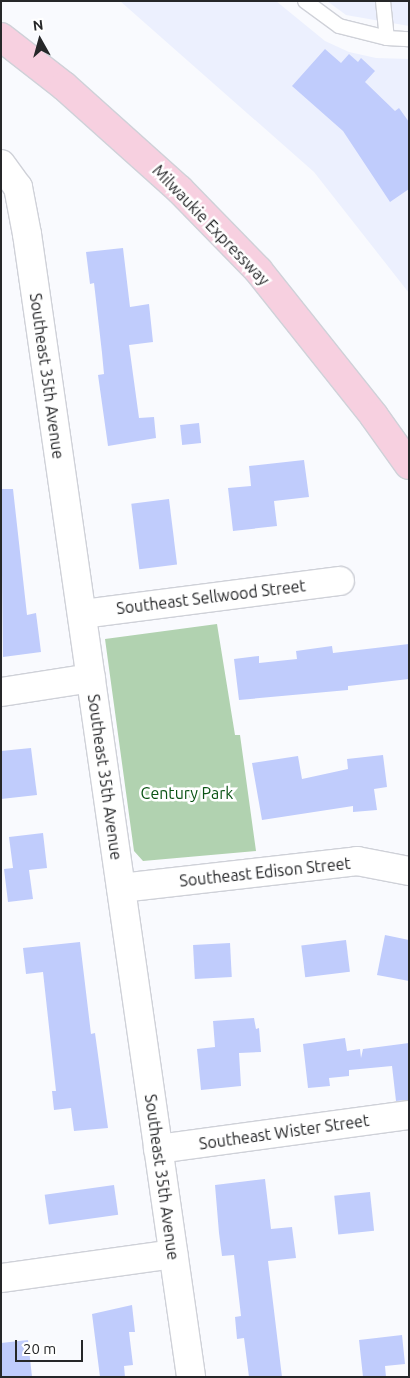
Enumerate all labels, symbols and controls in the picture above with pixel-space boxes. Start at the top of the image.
north arrow [15,15,65,65]
text: N [32,17,44,34]
street label: Milwaukie Expressway [149,161,273,289]
street label: Southeast 35th Avenue [26,292,68,460]
street label: Southeast Sellwood Street [115,576,307,618]
street label: Southeast 35th Avenue [84,693,126,861]
park label: Century Park [141,783,233,803]
street label: Southeast Edison Street [178,853,352,891]
street label: Southeast 35th Avenue [141,1093,183,1261]
street label: Southeast Wister Street [198,1111,370,1153]
scale bar [18,1330,85,1362]
text: 20 m [23,1340,56,1357]

